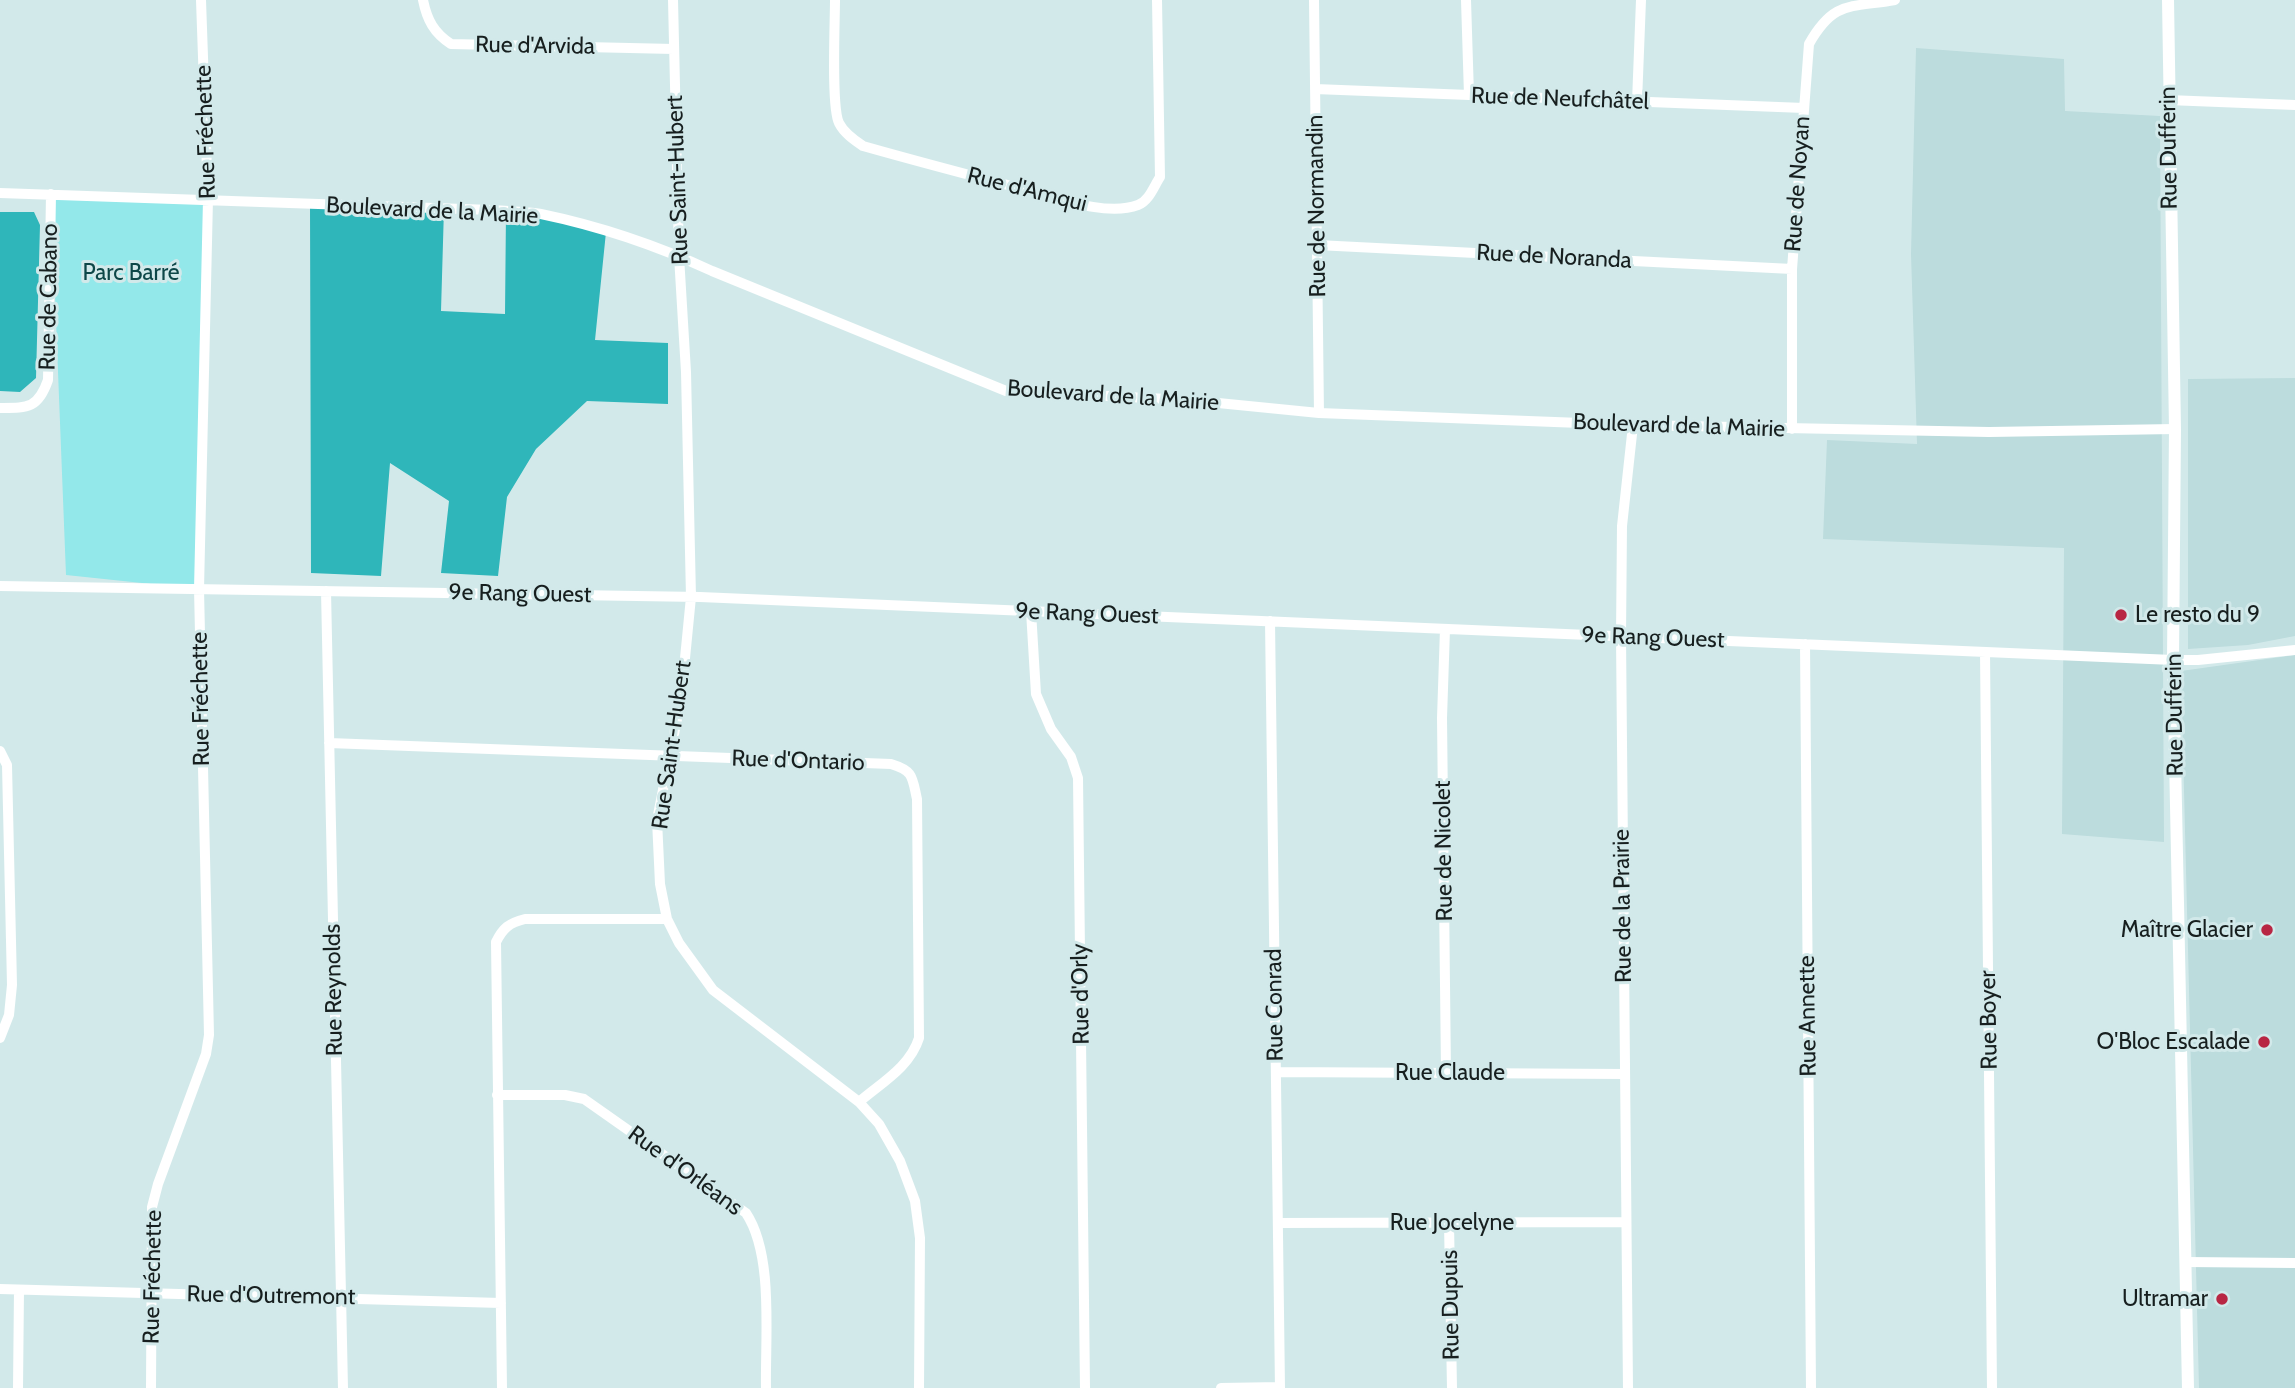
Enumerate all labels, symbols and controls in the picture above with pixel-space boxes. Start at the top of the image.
street label: Rue d'Arvida [475,31,595,61]
street label: Rue Fréchette [190,64,222,200]
street label: Rue de Neufchâtel [1471,82,1649,116]
street label: Rue Dufferin [2154,86,2184,210]
street label: Rue Saint-Hubert [661,95,695,265]
street label: Rue de Normandin [1302,114,1332,298]
street label: Rue de Noyan [1779,115,1817,253]
street label: Rue d'Amqui [964,162,1090,218]
street label: Boulevard de la Mairie [325,192,539,230]
street label: Rue de Cabano [34,223,64,371]
street label: Rue de Noranda [1476,239,1632,275]
park label: Parc Barré [82,259,180,287]
street label: Boulevard de la Mairie [1006,375,1220,417]
street label: Boulevard de la Mairie [1572,409,1786,443]
street label: 9e Rang Ouest [448,579,592,609]
street label: 9e Rang Ouest [1015,598,1159,630]
place label: Le resto du 9 [2135,601,2260,629]
marker: Le resto du 9 [2113,607,2129,623]
street label: 9e Rang Ouest [1581,622,1725,654]
street label: Rue Fréchette [186,632,216,766]
street label: Rue Dufferin [2160,653,2190,777]
street label: Rue Saint-Hubert [647,659,697,831]
street label: Rue d'Ontario [731,745,865,777]
street label: Rue de Nicolet [1429,780,1459,922]
street label: Rue de la Prairie [1608,829,1638,983]
place label: Maître Glacier [2121,916,2253,944]
marker: Maître Glacier [2259,922,2275,938]
street label: Rue Reynolds [319,924,349,1056]
street label: Rue d'Orly [1066,943,1096,1045]
street label: Rue Conrad [1260,948,1290,1062]
street label: Rue Annette [1793,955,1823,1077]
street label: Rue Boyer [1974,970,2004,1070]
place label: O'Bloc Escalade [2097,1028,2250,1056]
marker: O'Bloc Escalade [2256,1034,2272,1050]
street label: Rue Claude [1395,1059,1505,1087]
street label: Rue d'Orléans [622,1120,748,1222]
street label: Rue Jocelyne [1390,1209,1514,1237]
street label: Rue Fréchette [138,1210,168,1344]
street label: Rue Dupuis [1436,1250,1466,1360]
street label: Rue d'Outremont [186,1281,356,1311]
place label: Ultramar [2122,1285,2208,1313]
marker: Ultramar [2214,1291,2230,1307]

